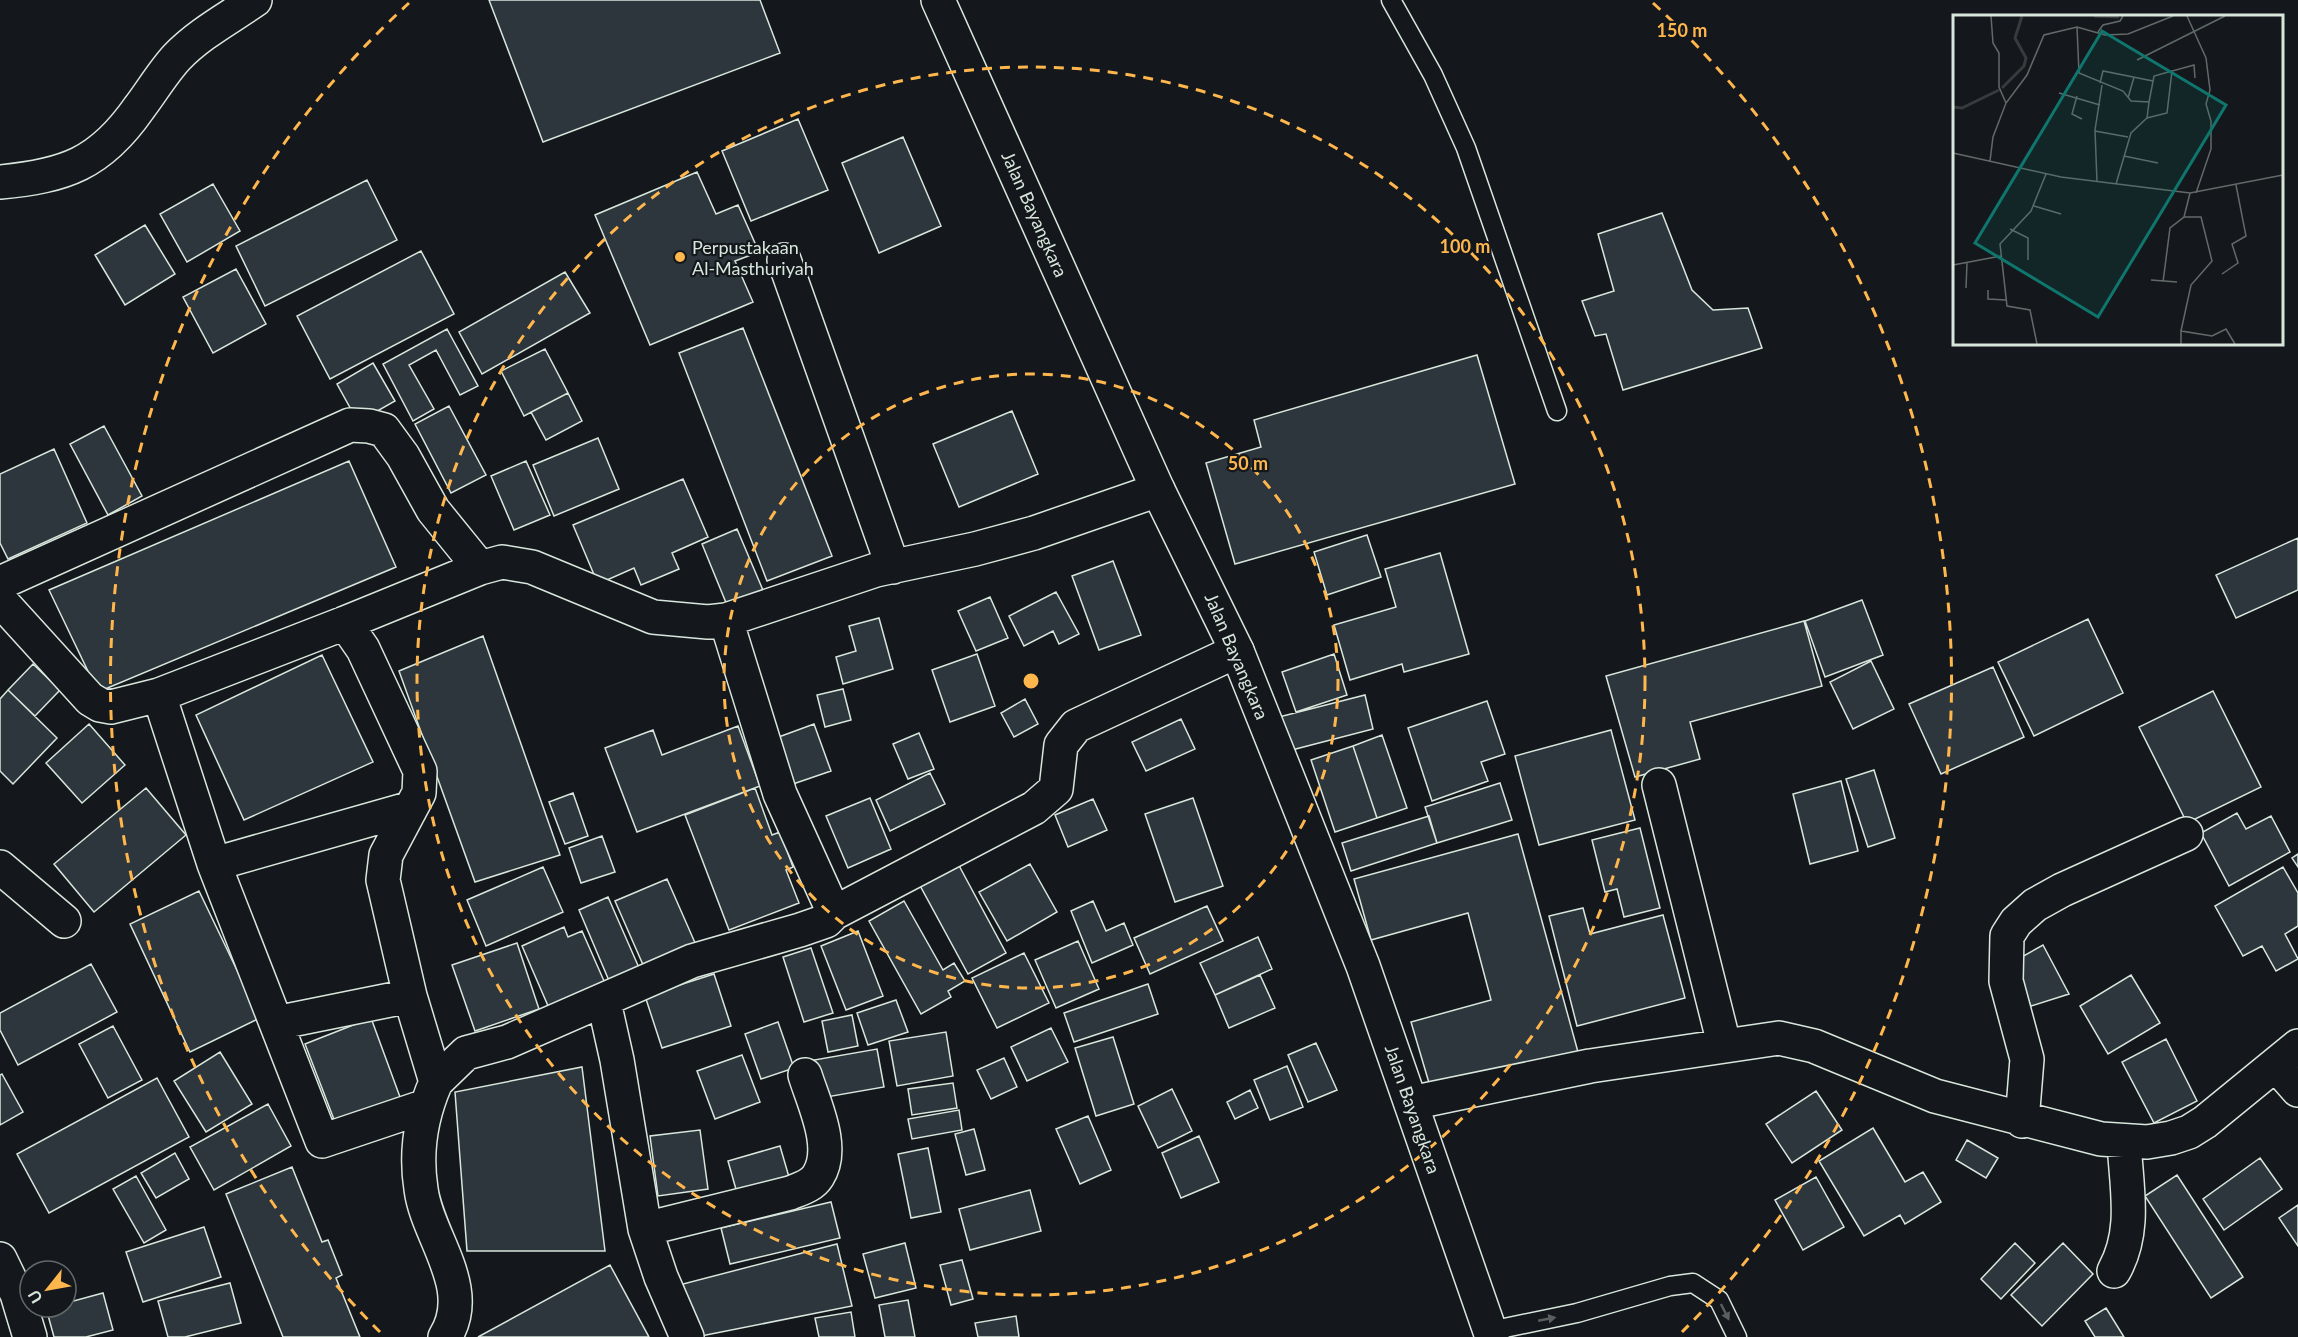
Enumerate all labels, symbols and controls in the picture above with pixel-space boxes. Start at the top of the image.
inset map [1953,15,2283,345]
text: 150 m [1657,19,1707,41]
street label: Jalan Bayangkara [997,148,1073,280]
text: 100 m [1440,235,1490,257]
place label: Perpustakaan Al-Masthuriyah [692,236,814,279]
marker: Perpustakaan Al-Masthuriyah [673,250,687,264]
text: 50 m [1228,452,1268,474]
street label: Jalan Bayangkara [1200,589,1274,723]
centre of rings [1021,671,1041,691]
street label: Jalan Bayangkara [1381,1042,1445,1176]
north arrow [18,1259,78,1319]
text: U [24,1287,46,1307]
one-way arrow [1721,1303,1730,1320]
one-way arrow [1538,1314,1557,1323]

